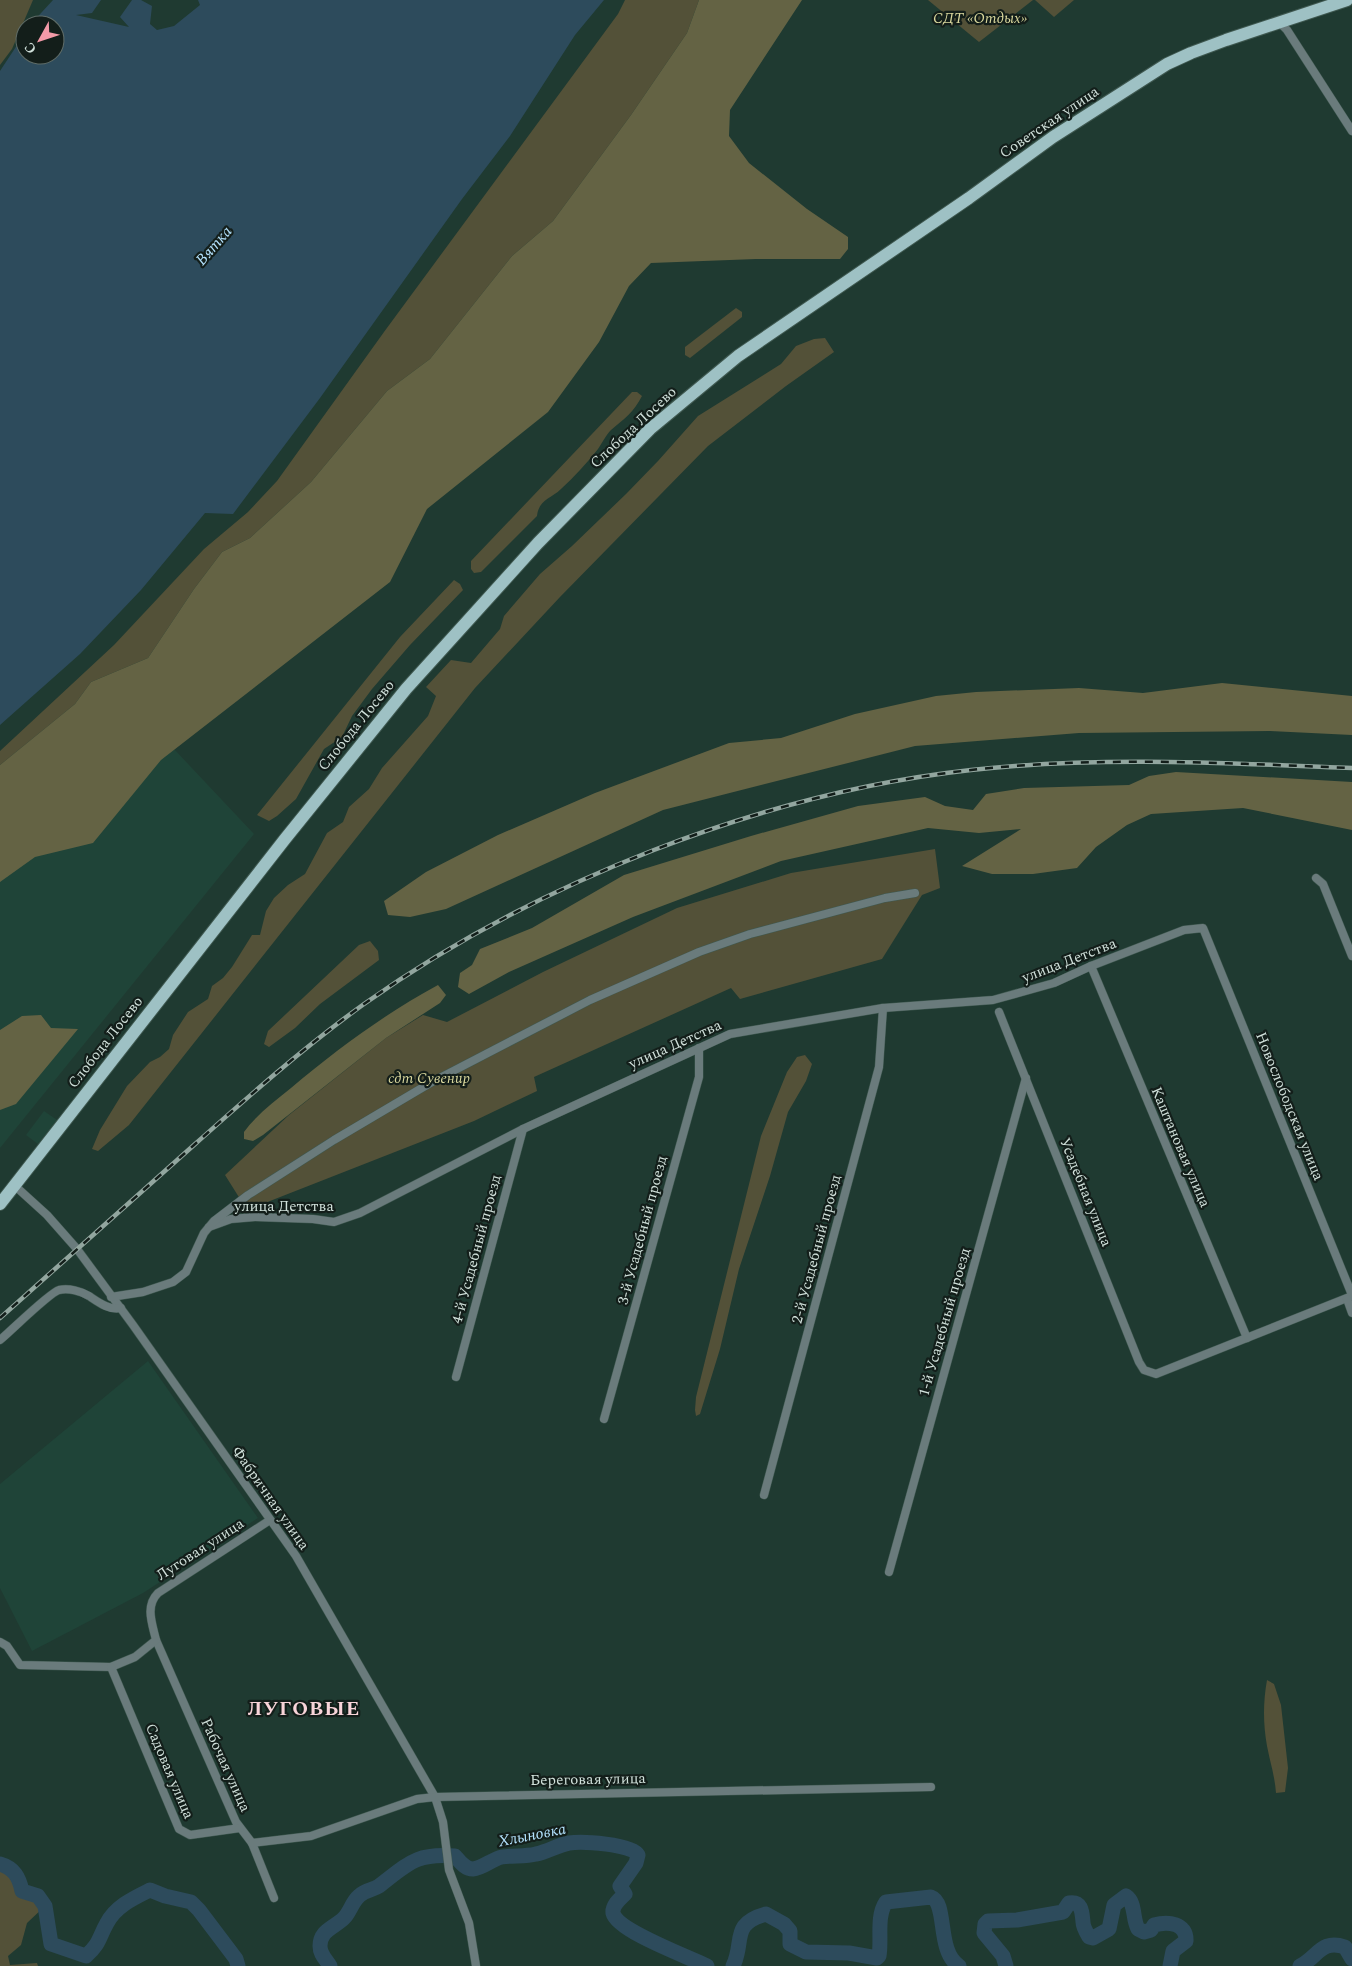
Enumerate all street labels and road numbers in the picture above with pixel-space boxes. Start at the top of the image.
street label: Советская улица [995,80,1104,164]
street label: Слобода Лосево [585,381,682,474]
street label: Слобода Лосево [312,675,400,776]
street label: улица Детства [1018,932,1120,989]
street label: Слобода Лосево [62,991,149,1093]
street label: улица Детства [624,1013,726,1076]
street label: Новослободская улица [1249,1028,1330,1185]
street label: Каштановая улица [1145,1083,1217,1212]
street label: Усадебная улица [1053,1134,1118,1251]
street label: 3-й Усадебный проезд [612,1153,673,1307]
street label: 4-й Усадебный проезд [446,1172,507,1326]
street label: 2-й Усадебный проезд [786,1172,847,1326]
street label: улица Детства [233,1195,334,1218]
street label: 1-й Усадебный проезд [912,1245,977,1399]
street label: Фабричная улица [226,1442,315,1555]
street label: Луговая улица [152,1512,249,1586]
street label: Рабочая улица [195,1715,257,1816]
street label: Садовая улица [139,1720,200,1823]
street label: Береговая улица [530,1767,647,1792]

